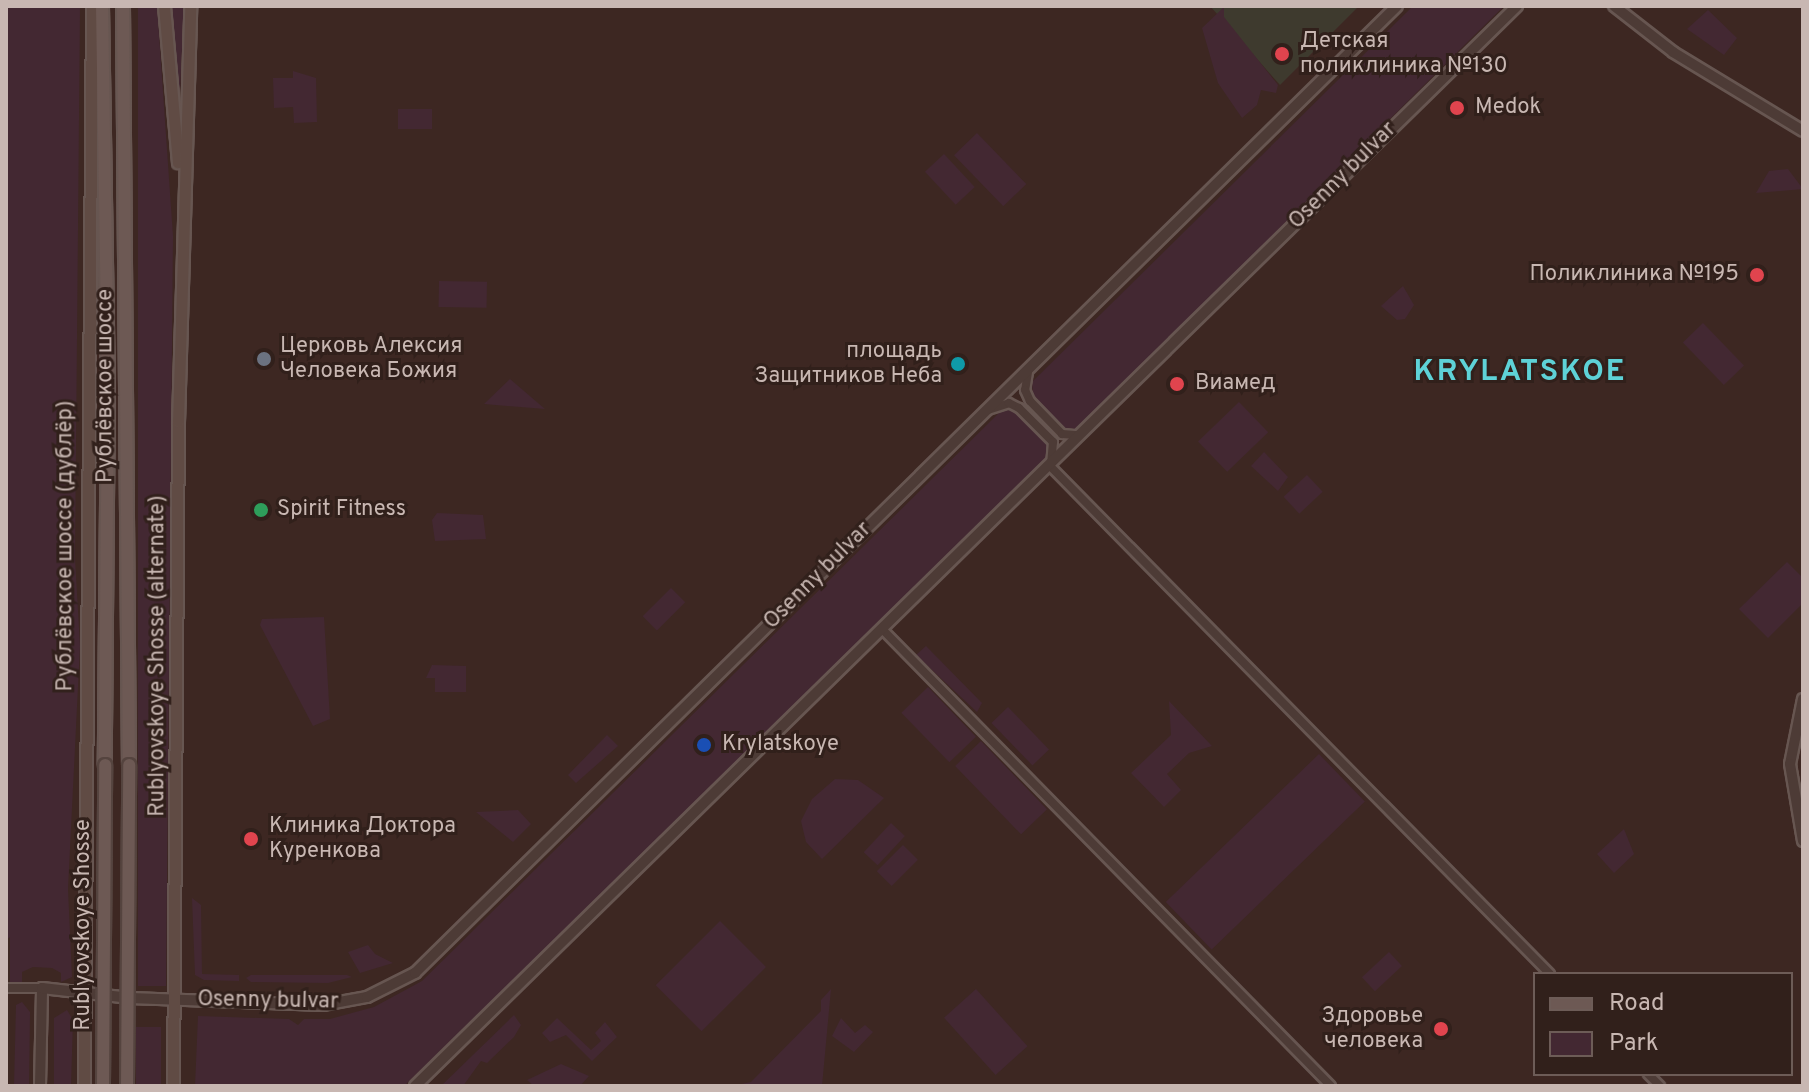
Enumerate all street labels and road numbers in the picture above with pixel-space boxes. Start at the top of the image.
street label: Osenny bulvar [1284,117,1402,235]
street label: Рублёвское шоссе [93,289,119,483]
street label: Рублёвское шоссе (дублёр) [53,400,79,692]
street label: Rublyovskoye Shosse (alternate) [145,495,171,817]
street label: Osenny bulvar [759,517,877,635]
street label: Rublyovskoye Shosse [71,819,97,1031]
street label: Osenny bulvar [197,987,339,1015]

